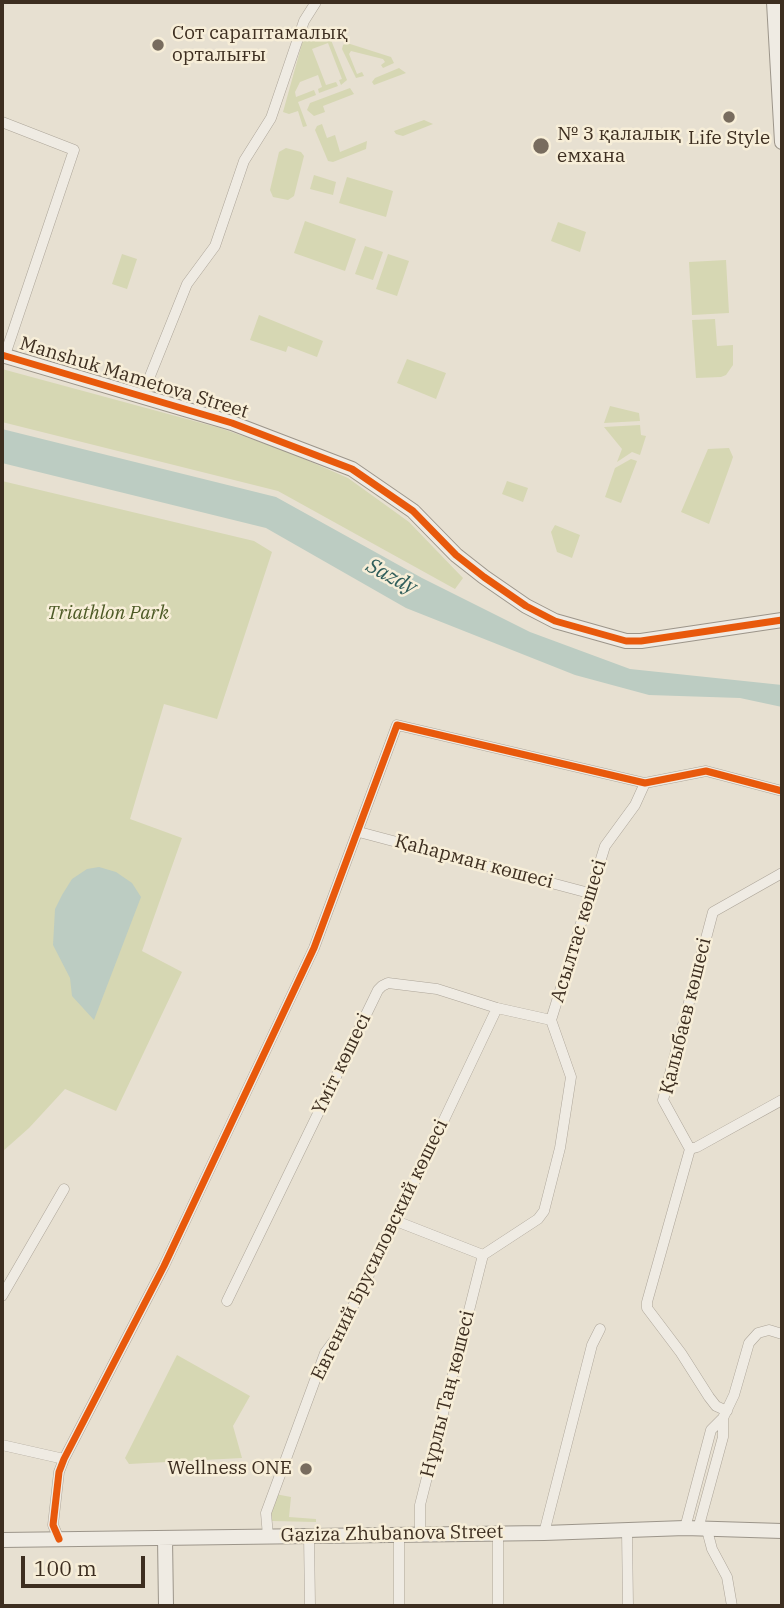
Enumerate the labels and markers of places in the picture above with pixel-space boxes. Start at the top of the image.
place label: Сот сараптамалық орталығы [172,23,347,67]
marker: Сот сараптамалық орталығы [150,37,166,53]
marker: Life Style [721,109,737,125]
place label: № 3 қалалық емхана [557,124,681,168]
place label: Life Style [688,128,770,150]
marker: № 3 қалалық емхана [531,136,551,156]
place label: Wellness ONE [167,1458,292,1480]
marker: Wellness ONE [298,1461,314,1477]

